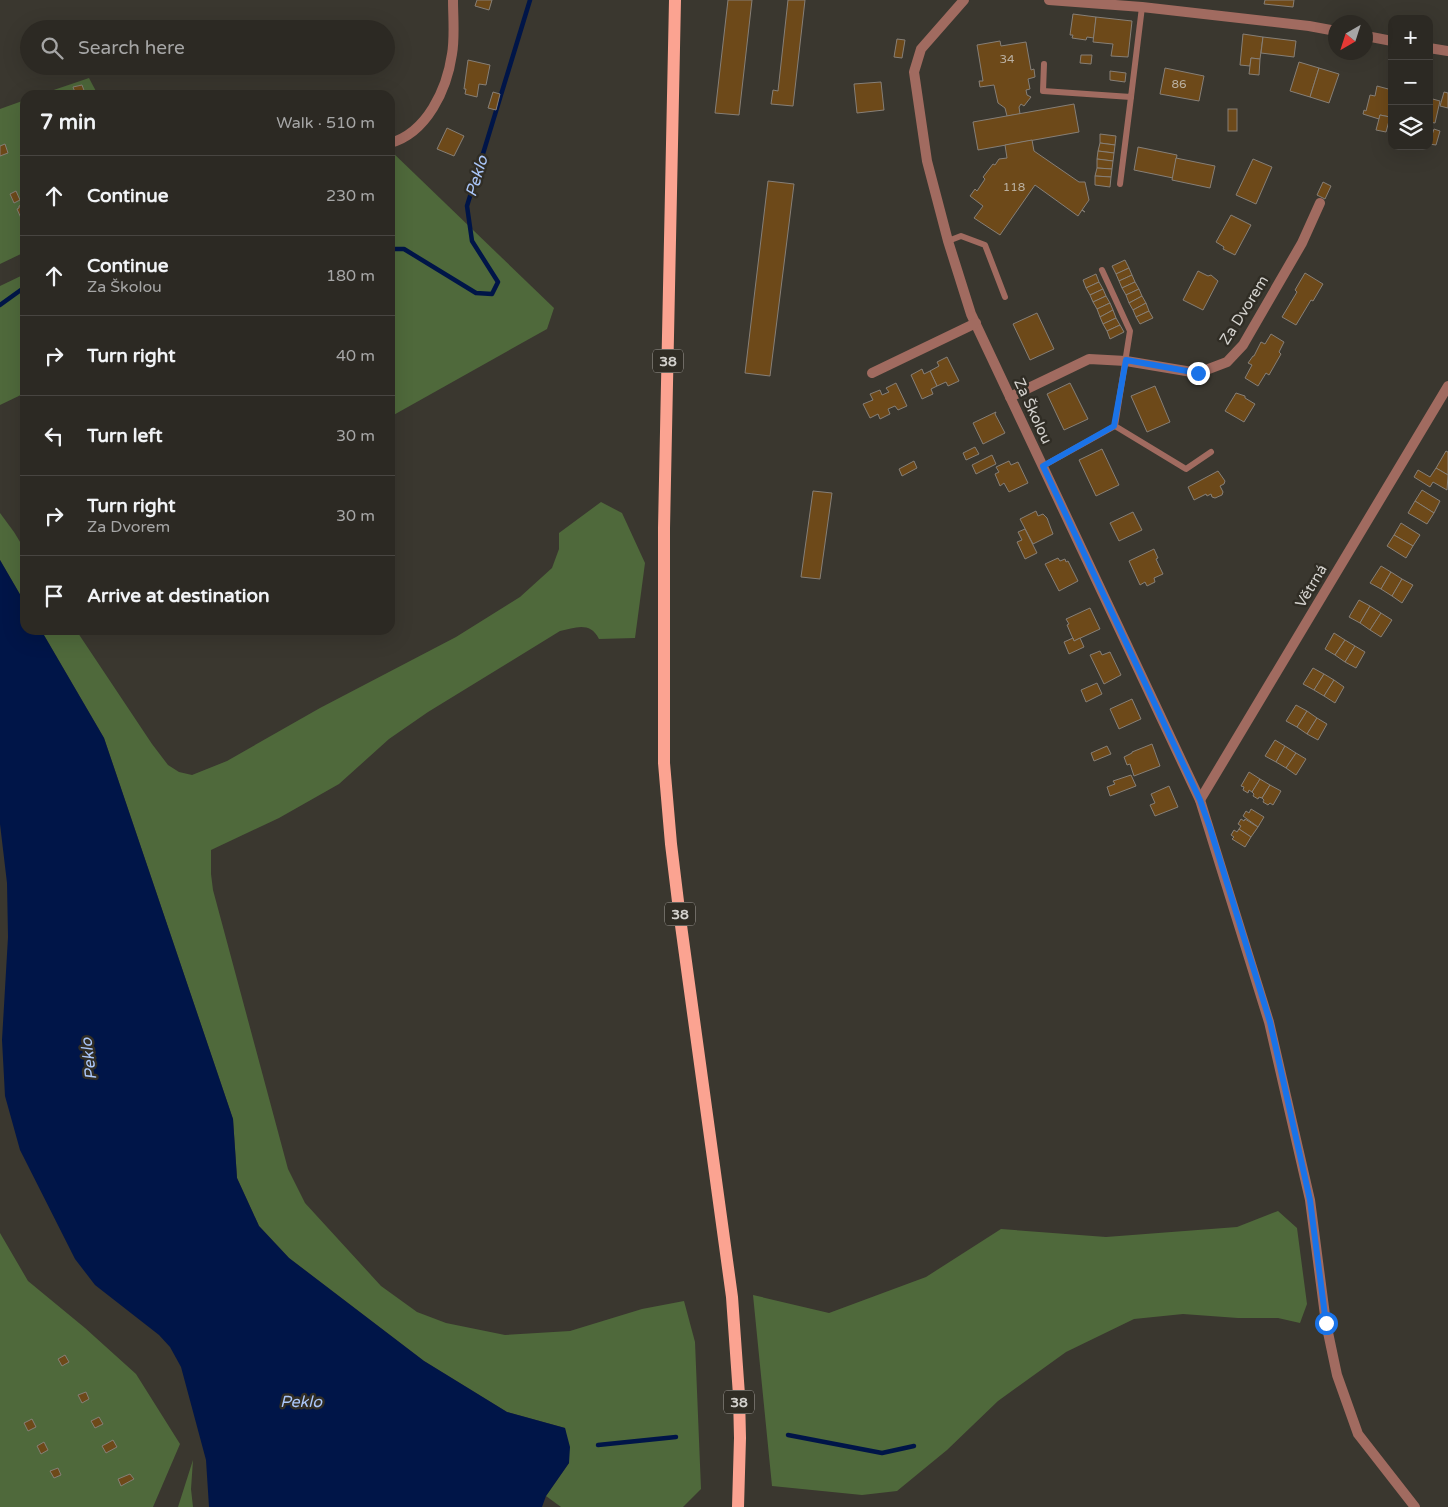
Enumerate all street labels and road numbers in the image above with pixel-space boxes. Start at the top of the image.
street label: Za Dvorem [1216,272,1272,348]
road number: 38 [653,350,683,372]
street label: Za Školou [1010,375,1056,447]
street label: Větrná [1291,561,1331,611]
road number: 38 [665,902,695,926]
road number: 38 [724,1390,754,1414]

